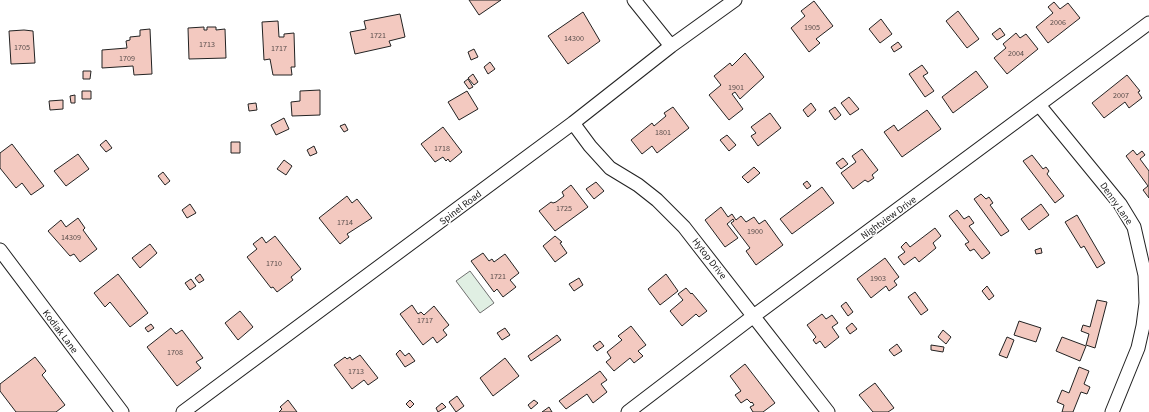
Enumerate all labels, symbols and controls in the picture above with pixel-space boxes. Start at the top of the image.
house number: 2006 [1050,17,1066,28]
house number: 1905 [804,22,820,33]
house number: 1721 [370,30,386,41]
house number: 14300 [564,33,584,44]
house number: 1713 [199,39,215,50]
house number: 1705 [14,42,30,53]
house number: 1717 [271,43,287,54]
house number: 2004 [1008,48,1024,59]
house number: 1709 [119,53,135,64]
house number: 1901 [728,82,744,93]
house number: 2007 [1113,90,1129,101]
house number: 1801 [655,127,671,138]
house number: 1718 [434,143,450,154]
street label: Denny Lane [1096,179,1136,228]
street label: Spinel Road [437,187,485,228]
street label: Nightview Drive [858,193,919,243]
house number: 1725 [556,203,572,214]
house number: 1714 [337,217,353,228]
house number: 1900 [747,226,763,237]
house number: 14309 [61,232,81,243]
street label: Hytop Drive [689,235,730,282]
house number: 1710 [266,258,282,269]
house number: 1721 [490,271,506,282]
house number: 1903 [870,273,886,284]
street label: Kodiak Lane [39,307,81,356]
house number: 1717 [417,315,433,326]
house number: 1708 [167,347,183,358]
house number: 1713 [348,366,364,377]

